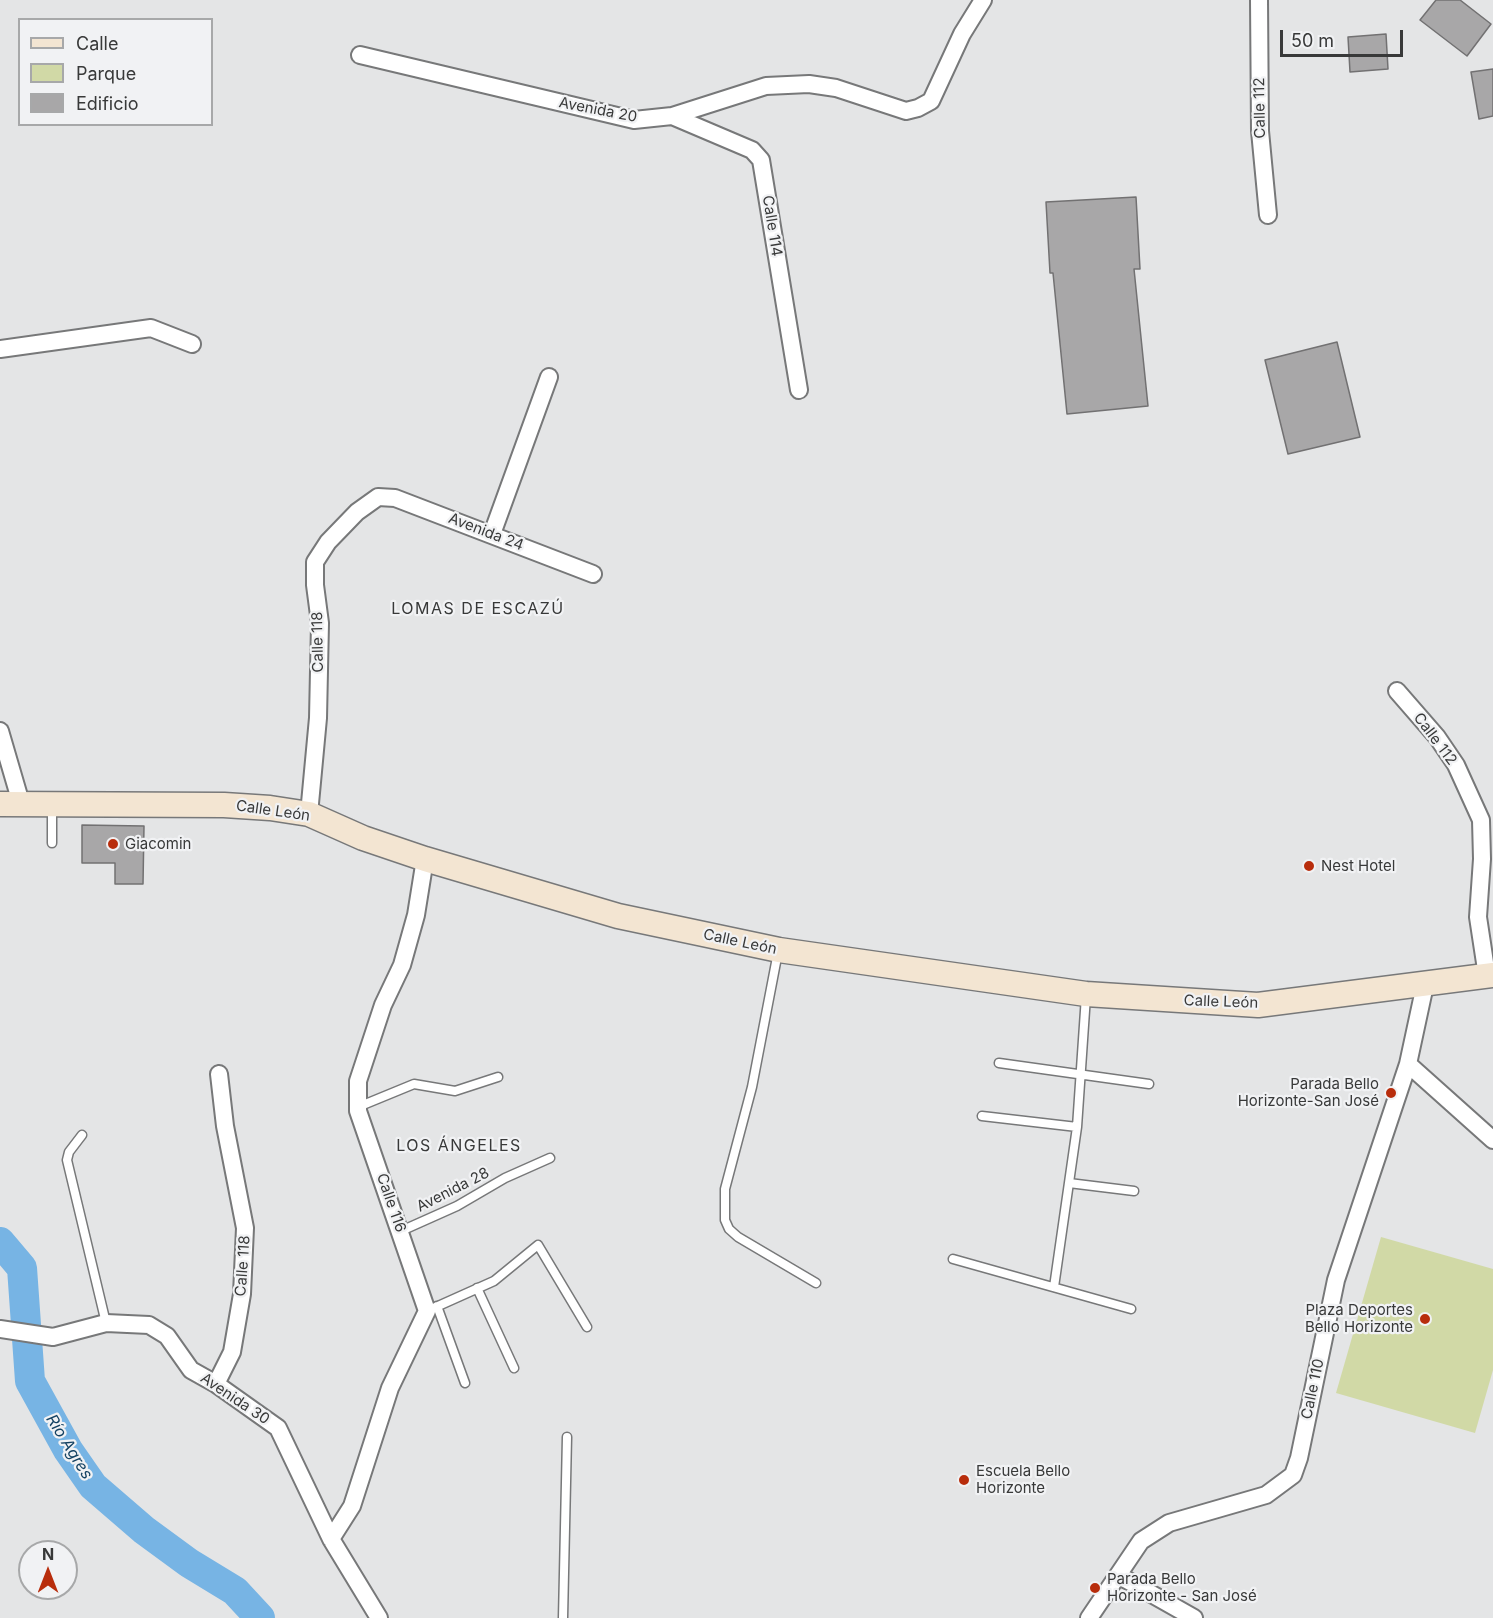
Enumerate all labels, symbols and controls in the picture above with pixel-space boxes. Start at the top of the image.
legend [18,18,213,126]
scale bar [1283,18,1406,56]
text: 50 m [1291,30,1334,51]
text: Calle [76,33,118,54]
text: Parque [76,63,136,84]
street label: Calle 112 [1250,77,1270,139]
text: Edificio [76,93,139,114]
street label: Avenida 20 [557,94,639,126]
street label: Calle 114 [758,194,786,258]
street label: Avenida 24 [446,509,526,555]
district label: LOMAS DE ESCAZÚ [391,599,565,619]
street label: Calle 118 [308,611,328,673]
street label: Calle 112 [1409,709,1461,769]
street label: Calle León [235,797,311,825]
place label: Giacomin [125,835,191,853]
marker: Giacomin [106,837,120,851]
place label: Nest Hotel [1321,857,1395,875]
marker: Nest Hotel [1302,859,1316,873]
street label: Calle León [702,925,778,959]
street label: Calle León [1183,992,1259,1012]
place label: Parada Bello Horizonte-San José [1238,1075,1379,1110]
marker: Parada Bello Horizonte-San José [1384,1086,1398,1100]
district label: LOS ÁNGELES [396,1136,522,1156]
street label: Avenida 28 [414,1164,492,1216]
street label: Calle 116 [373,1171,409,1235]
street label: Calle 118 [232,1235,254,1297]
place label: Plaza Deportes Bello Horizonte [1305,1301,1413,1336]
marker: Plaza Deportes Bello Horizonte [1418,1312,1432,1326]
street label: Calle 110 [1298,1357,1328,1421]
street label: Avenida 30 [197,1369,273,1429]
water label: Río Agres [42,1411,96,1483]
place label: Escuela Bello Horizonte [976,1462,1070,1497]
marker: Escuela Bello Horizonte [957,1473,971,1487]
north arrow [18,1540,78,1600]
text: N [42,1544,54,1564]
place label: Parada Bello Horizonte - San José [1107,1570,1257,1605]
marker: Parada Bello Horizonte - San José [1088,1581,1102,1595]

